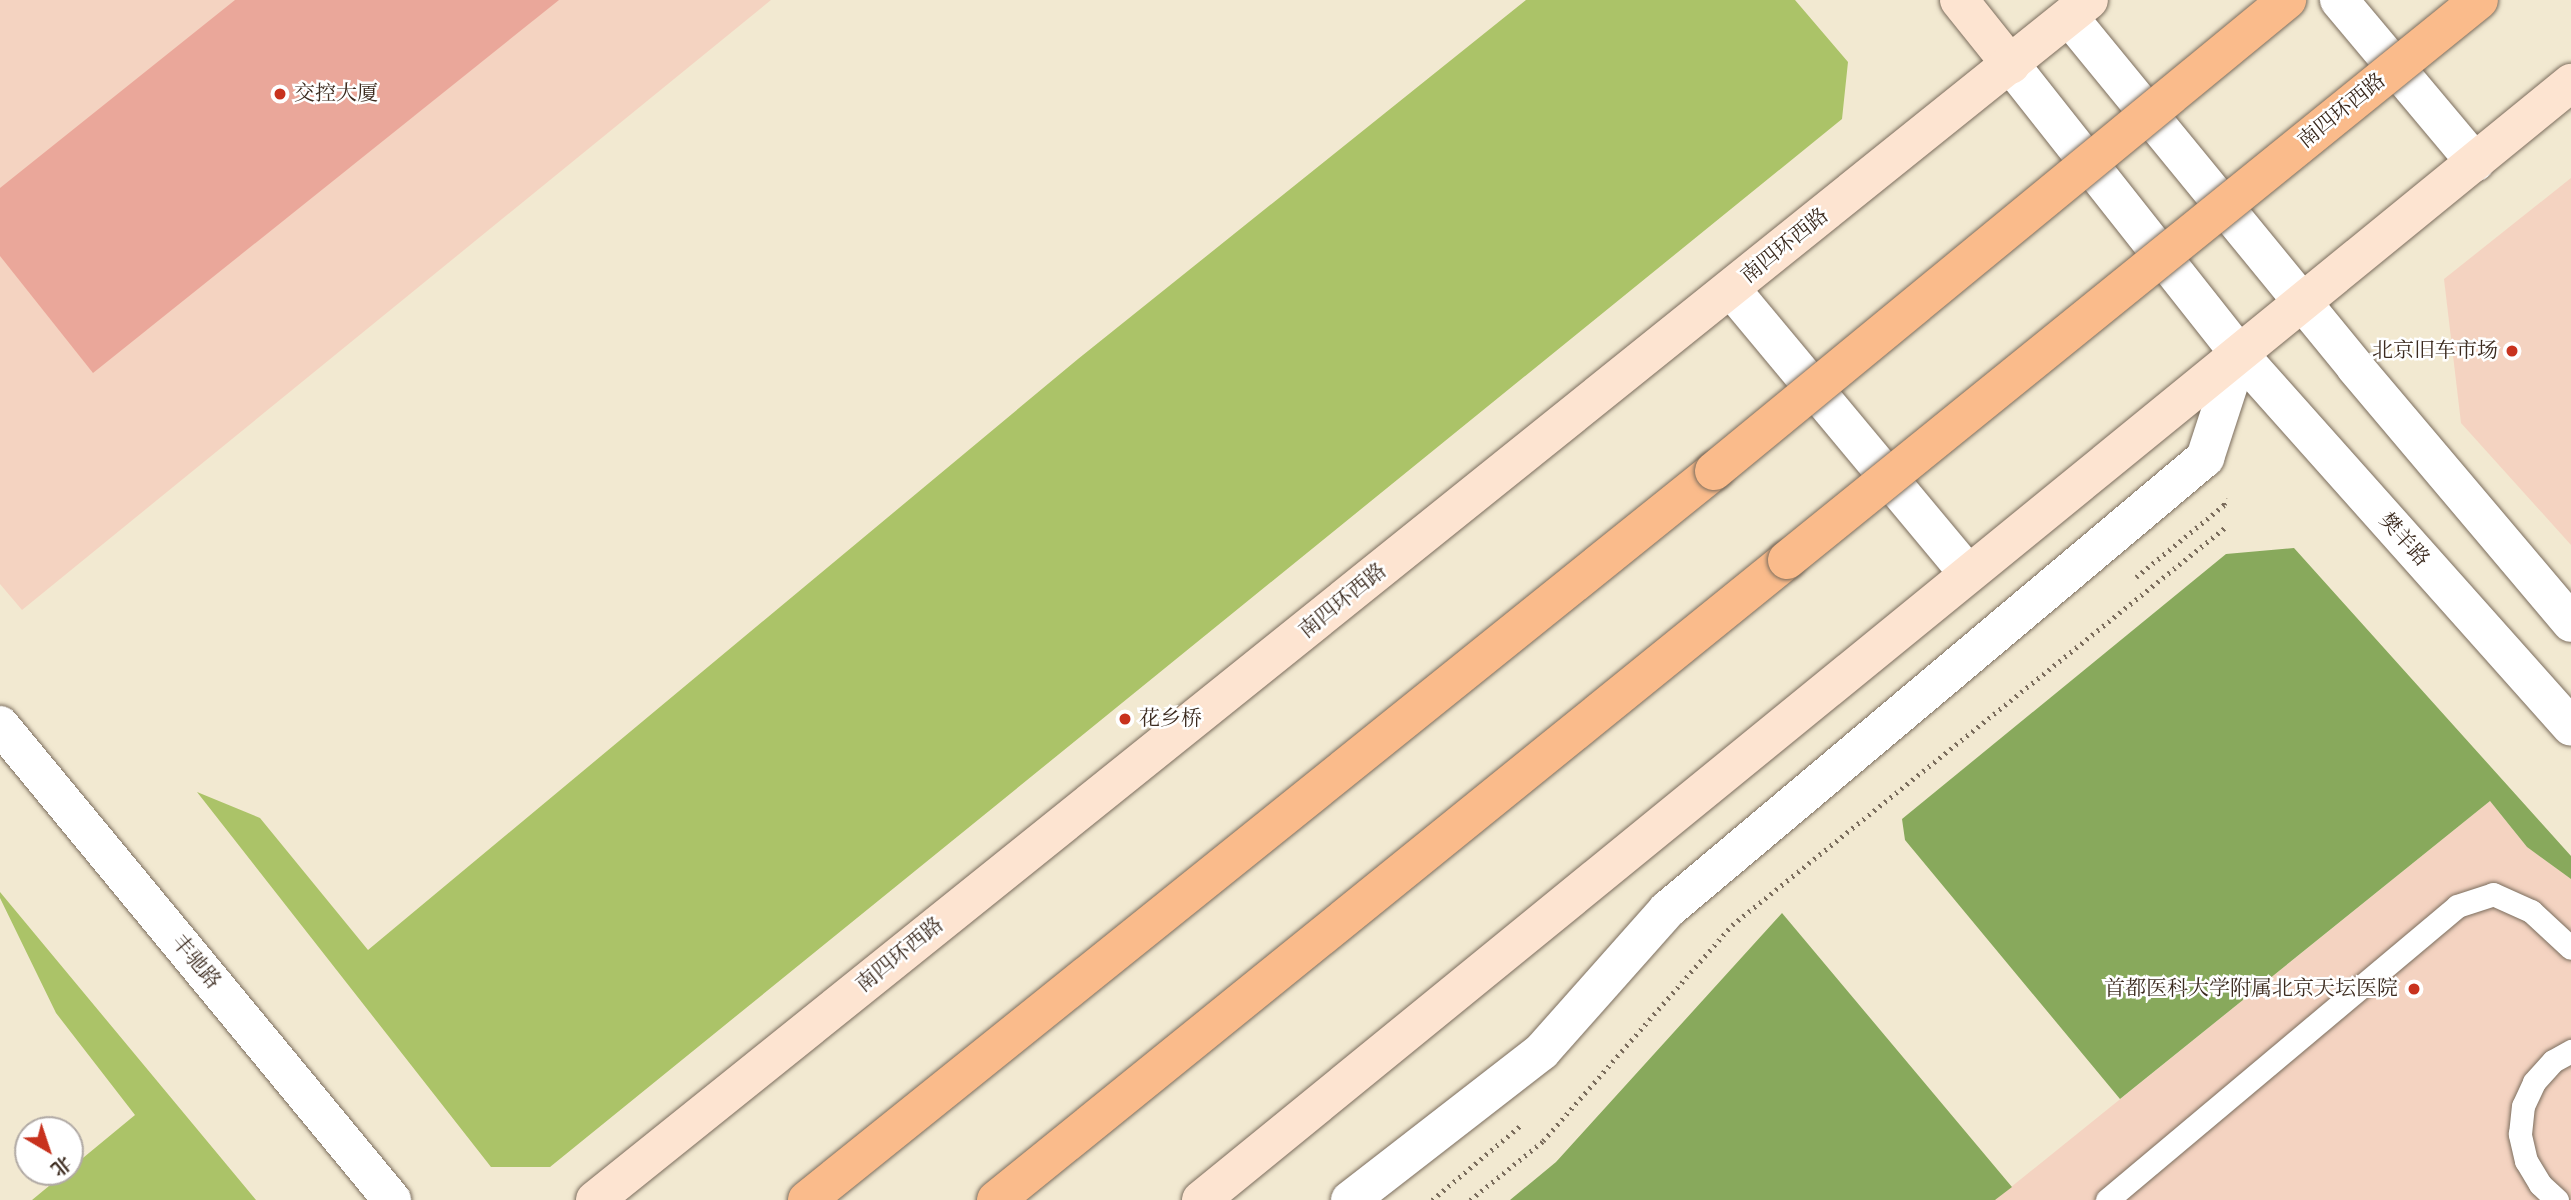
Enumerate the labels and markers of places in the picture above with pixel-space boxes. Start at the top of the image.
place label: 交控大厦 [294,81,378,107]
marker: 交控大厦 [272,86,288,102]
place label: 北京旧车市场 [2372,338,2498,364]
marker: 北京旧车市场 [2504,343,2520,359]
place label: 花乡桥 [1139,706,1202,732]
marker: 花乡桥 [1117,711,1133,727]
place label: 首都医科大学附属北京天坛医院 [2104,976,2398,1002]
marker: 首都医科大学附属北京天坛医院 [2404,979,2424,999]

